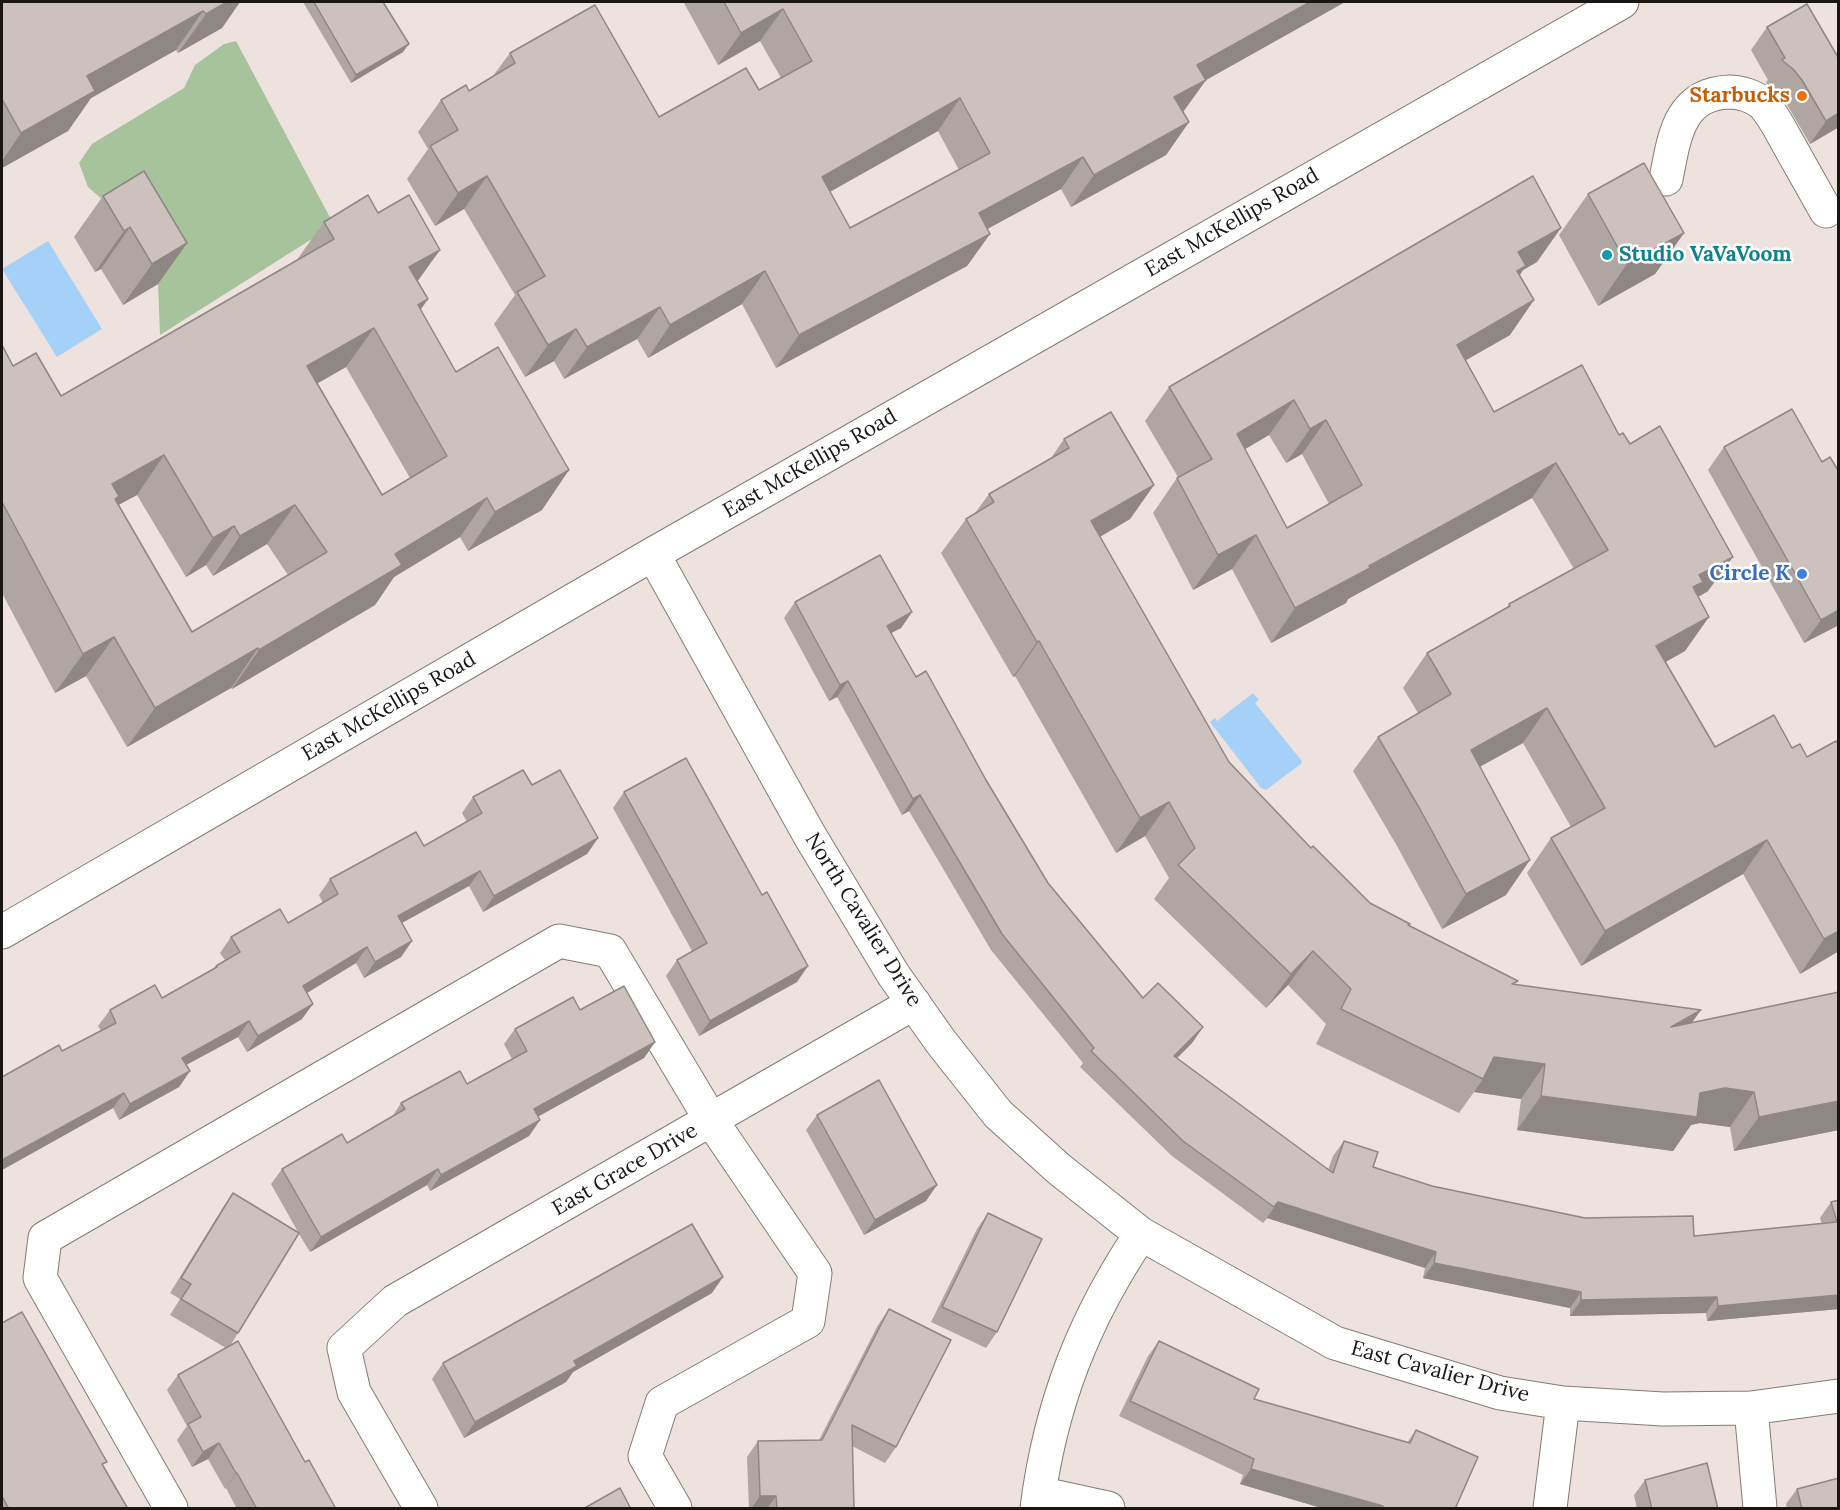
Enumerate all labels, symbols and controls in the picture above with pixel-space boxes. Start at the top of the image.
place label: Starbucks [1689,83,1790,109]
marker: Starbucks [1795,89,1809,103]
street label: East McKellips Road [1141,163,1323,283]
place label: Studio VaVaVoom [1619,242,1792,268]
marker: Studio VaVaVoom [1600,248,1614,262]
street label: East McKellips Road [719,404,901,524]
place label: Circle K [1710,561,1790,587]
marker: Circle K [1795,567,1809,581]
street label: East McKellips Road [298,647,480,767]
street label: North Cavalier Drive [799,828,927,1012]
street label: East Grace Drive [548,1118,702,1222]
street label: East Cavalier Drive [1348,1336,1532,1408]

